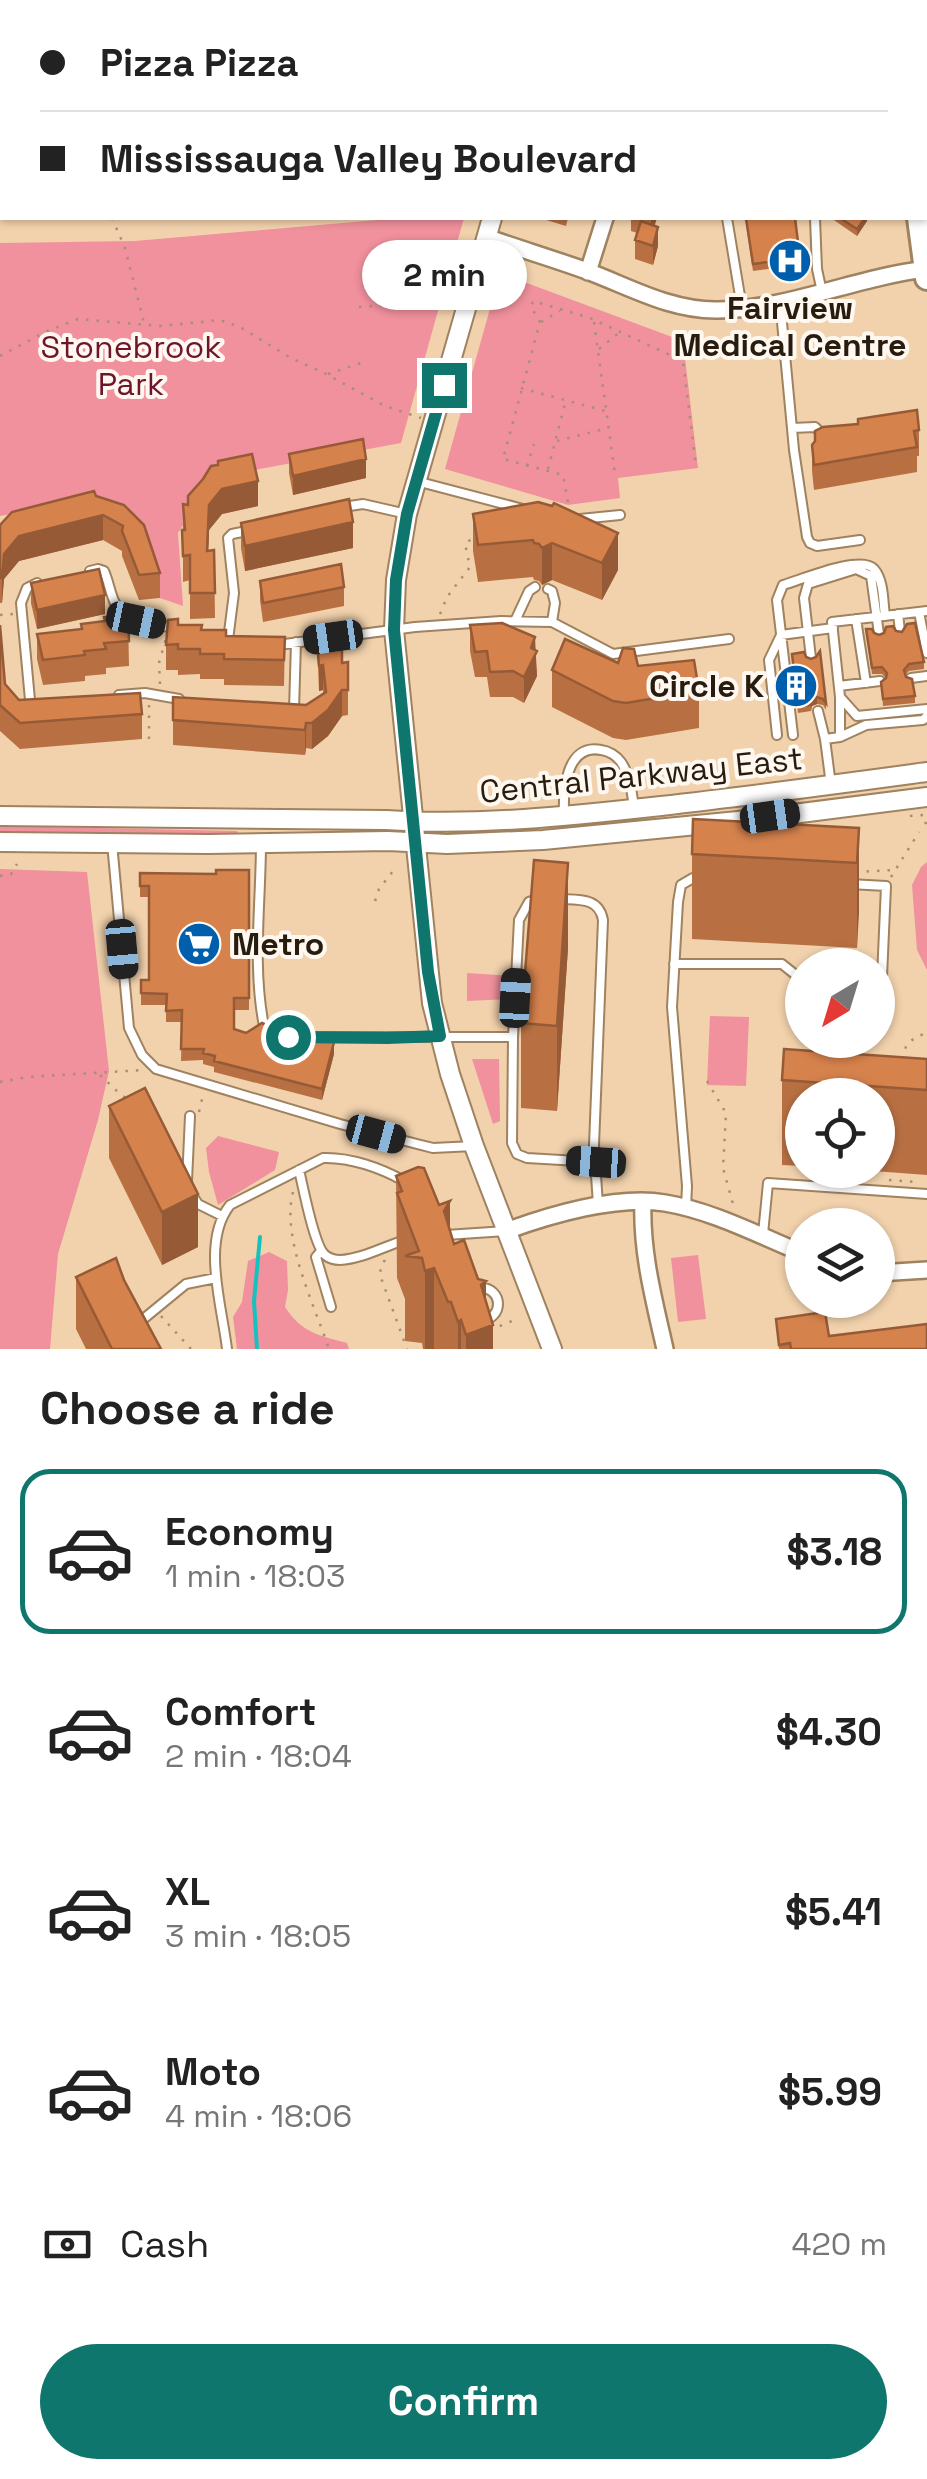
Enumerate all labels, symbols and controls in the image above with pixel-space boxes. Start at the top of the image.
text: Pizza Pizza [100,39,298,87]
text: Mississauga Valley Boulevard [100,135,637,183]
hospital icon: Fairview Medical Centre [767,238,813,284]
callout: 2 min [362,240,526,310]
text: 2 min [403,255,486,295]
place label: Fairview Medical Centre [674,288,907,365]
park label: Stonebrook Park [41,327,221,404]
route end [422,363,467,408]
car [104,599,168,641]
car [301,618,365,656]
building icon: Circle K [773,663,819,709]
place label: Circle K [649,666,764,706]
street label: Central Parkway East [478,738,804,812]
car [738,797,802,835]
car [104,918,140,980]
supermarket icon: Metro [176,921,222,967]
place label: Metro [232,924,324,964]
north arrow [785,948,895,1058]
map controls [785,948,895,1318]
car [498,967,532,1029]
route start [266,1015,311,1060]
button: locate [785,1078,895,1188]
car [343,1112,409,1156]
car [565,1145,627,1179]
button: layers [785,1208,895,1318]
text: Choose a ride [40,1380,335,1437]
icon: car [45,1507,135,1597]
text: Economy [165,1508,334,1556]
text: $3.18 [787,1528,882,1576]
text: 1 min · 18:03 [165,1556,345,1596]
icon: car [45,1687,135,1777]
text: Comfort [165,1688,316,1736]
text: $4.30 [776,1708,882,1756]
text: 2 min · 18:04 [165,1736,352,1776]
icon: car [45,1867,135,1957]
text: XL [165,1868,210,1916]
text: $5.41 [785,1888,882,1936]
text: 3 min · 18:05 [165,1916,351,1956]
icon: car [45,2047,135,2137]
text: Moto [165,2048,261,2096]
text: $5.99 [778,2068,882,2116]
text: 4 min · 18:06 [165,2096,352,2136]
icon: cash [40,2217,95,2272]
text: Cash [120,2220,209,2268]
text: 420 m [791,2224,887,2264]
button: Confirm [40,2344,887,2459]

